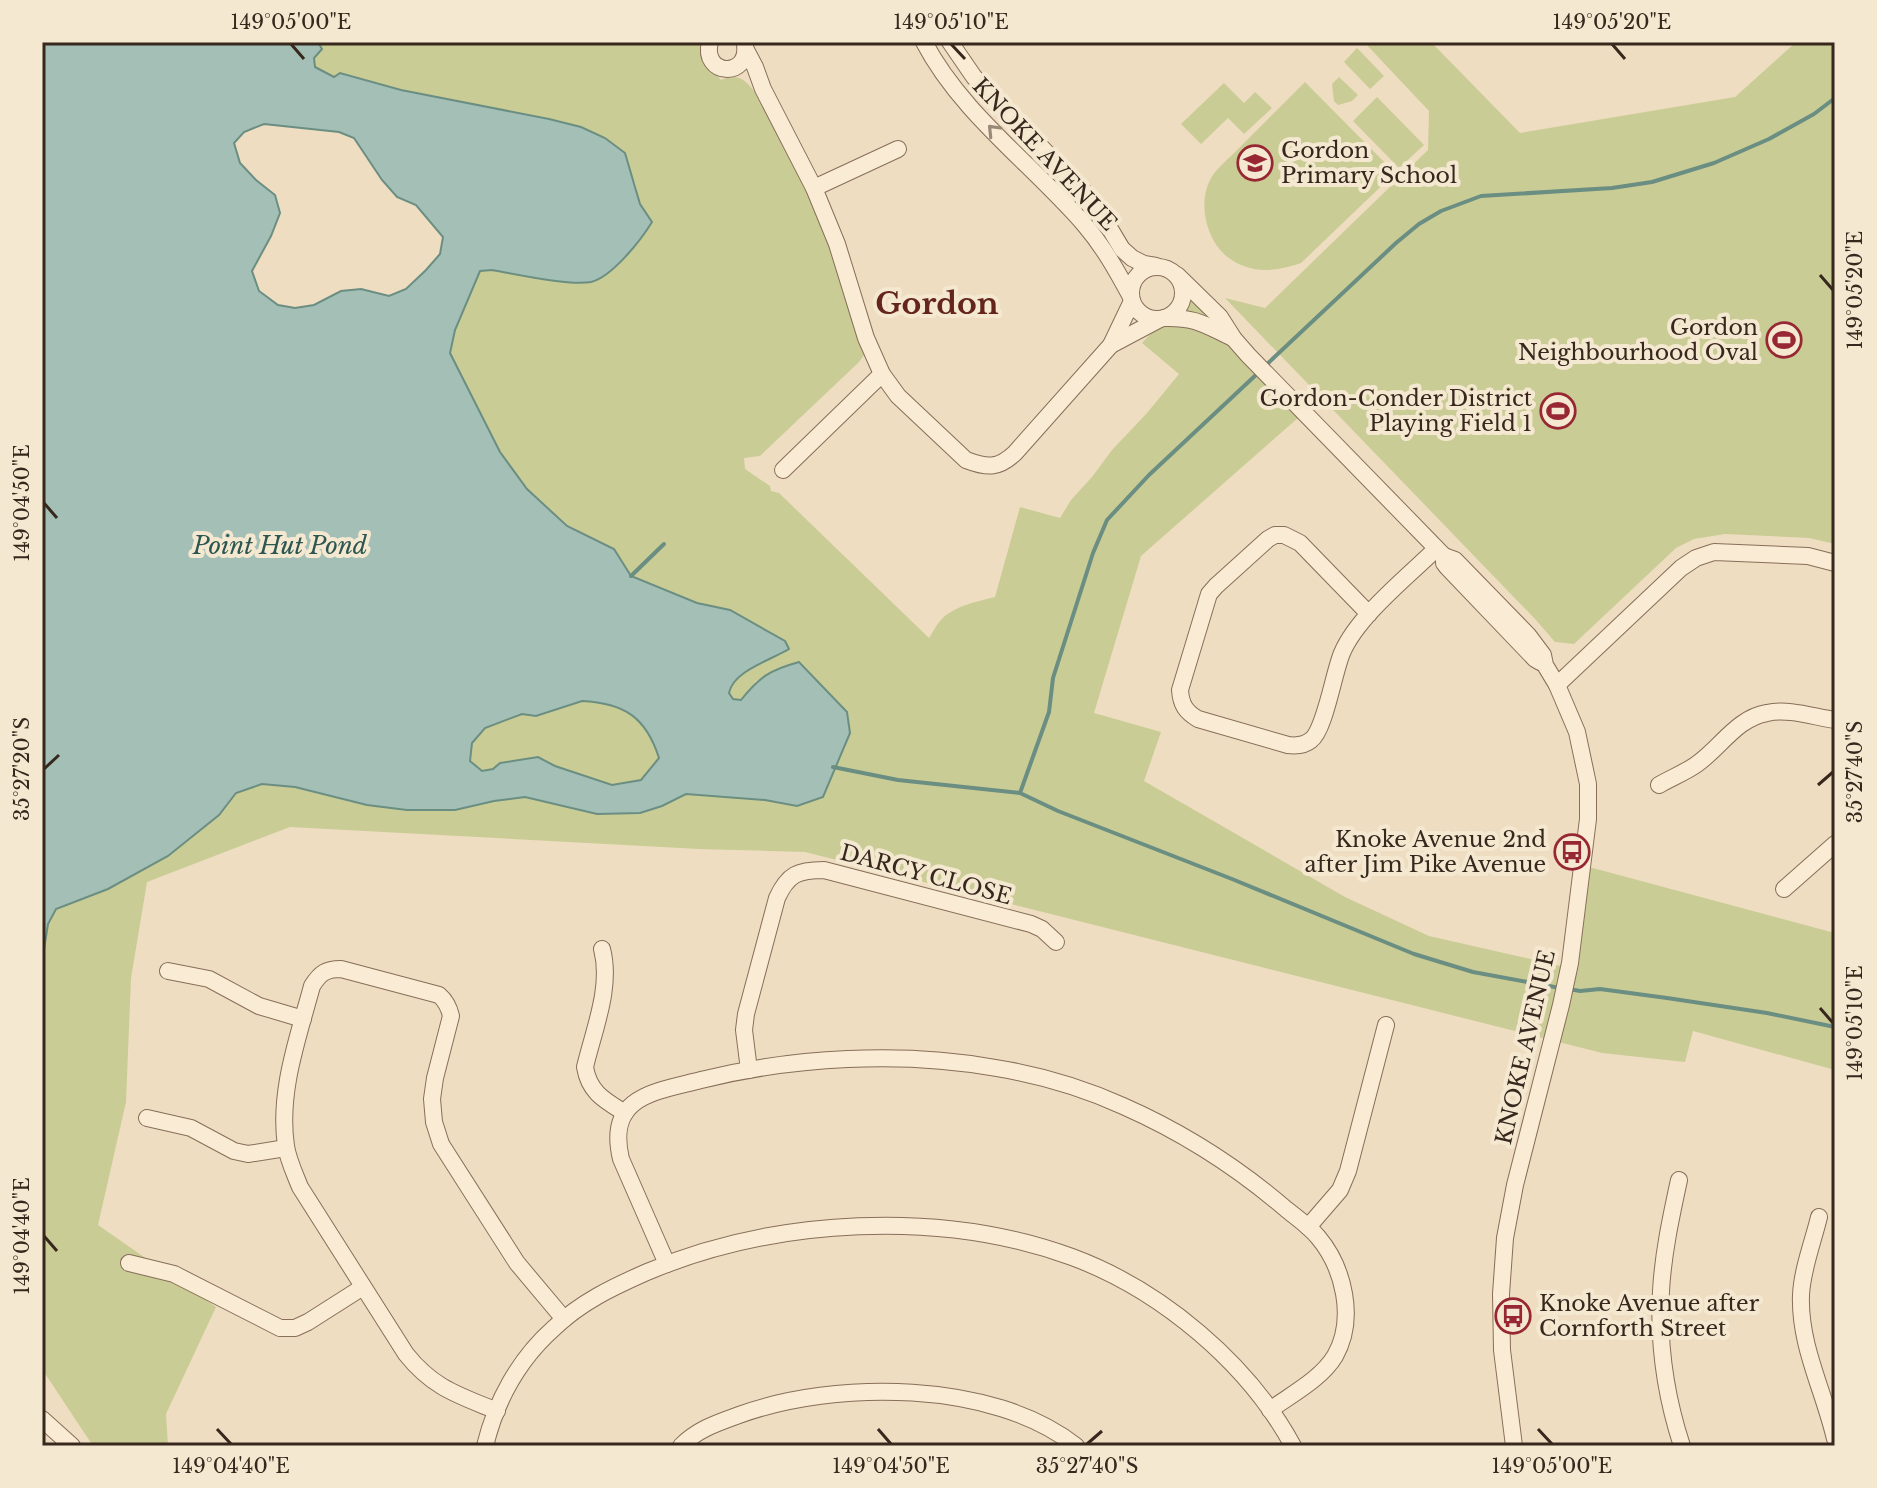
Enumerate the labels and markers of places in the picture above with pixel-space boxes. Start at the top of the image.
place label: Gordon Primary School [1281,137,1457,189]
school or university icon: Gordon Primary School [1236,144,1274,182]
place label: Gordon Neighbourhood Oval [1518,314,1758,366]
sports icon: Gordon Neighbourhood Oval [1765,321,1803,359]
place label: Gordon-Conder District Playing Field 1 [1259,385,1533,437]
sports icon: Gordon-Conder District Playing Field 1 [1539,392,1577,430]
place label: Knoke Avenue 2nd after Jim Pike Avenue [1305,826,1546,878]
bus stop icon: Knoke Avenue 2nd after Jim Pike Avenue [1553,833,1591,871]
place label: Knoke Avenue after Cornforth Street [1539,1290,1760,1342]
bus stop icon: Knoke Avenue after Cornforth Street [1494,1297,1532,1335]

